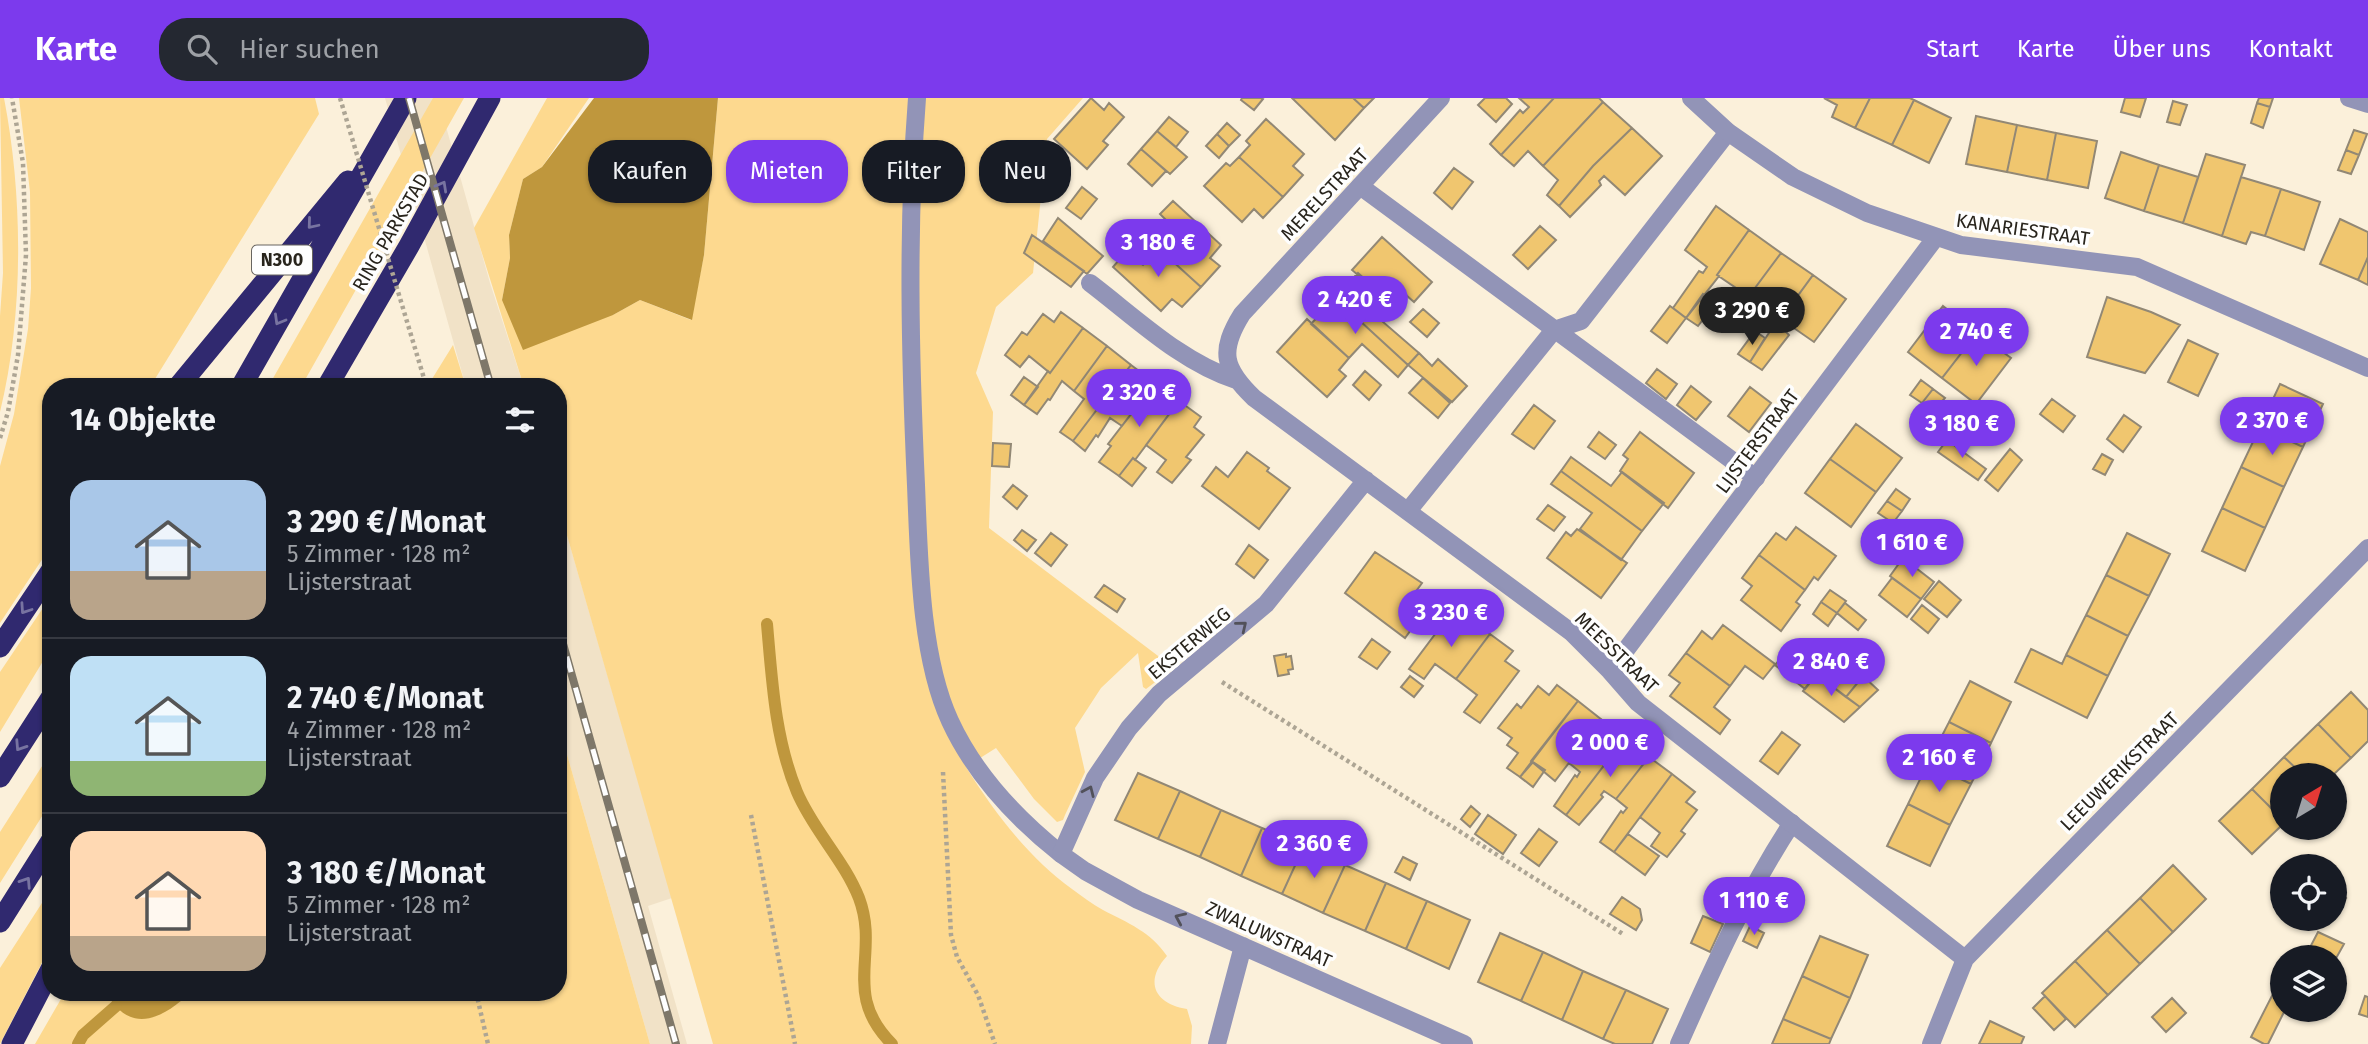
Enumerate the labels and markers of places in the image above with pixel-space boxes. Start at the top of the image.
pin: 3 180 € [1093,220,1223,279]
pin: 2 420 € [1290,276,1420,336]
pin: 3 290 € [1687,288,1817,347]
pin: 2 740 € [1911,308,2041,368]
pin: 2 320 € [1074,370,1204,429]
pin: 2 370 € [2207,398,2337,457]
pin: 3 180 € [1897,400,2027,460]
pin: 1 610 € [1847,519,1977,579]
pin: 3 230 € [1386,589,1516,649]
pin: 2 840 € [1766,638,1896,698]
pin: 2 000 € [1545,720,1675,779]
pin: 2 160 € [1874,734,2004,794]
pin: 2 360 € [1249,820,1379,880]
pin: 1 110 € [1689,878,1819,937]

